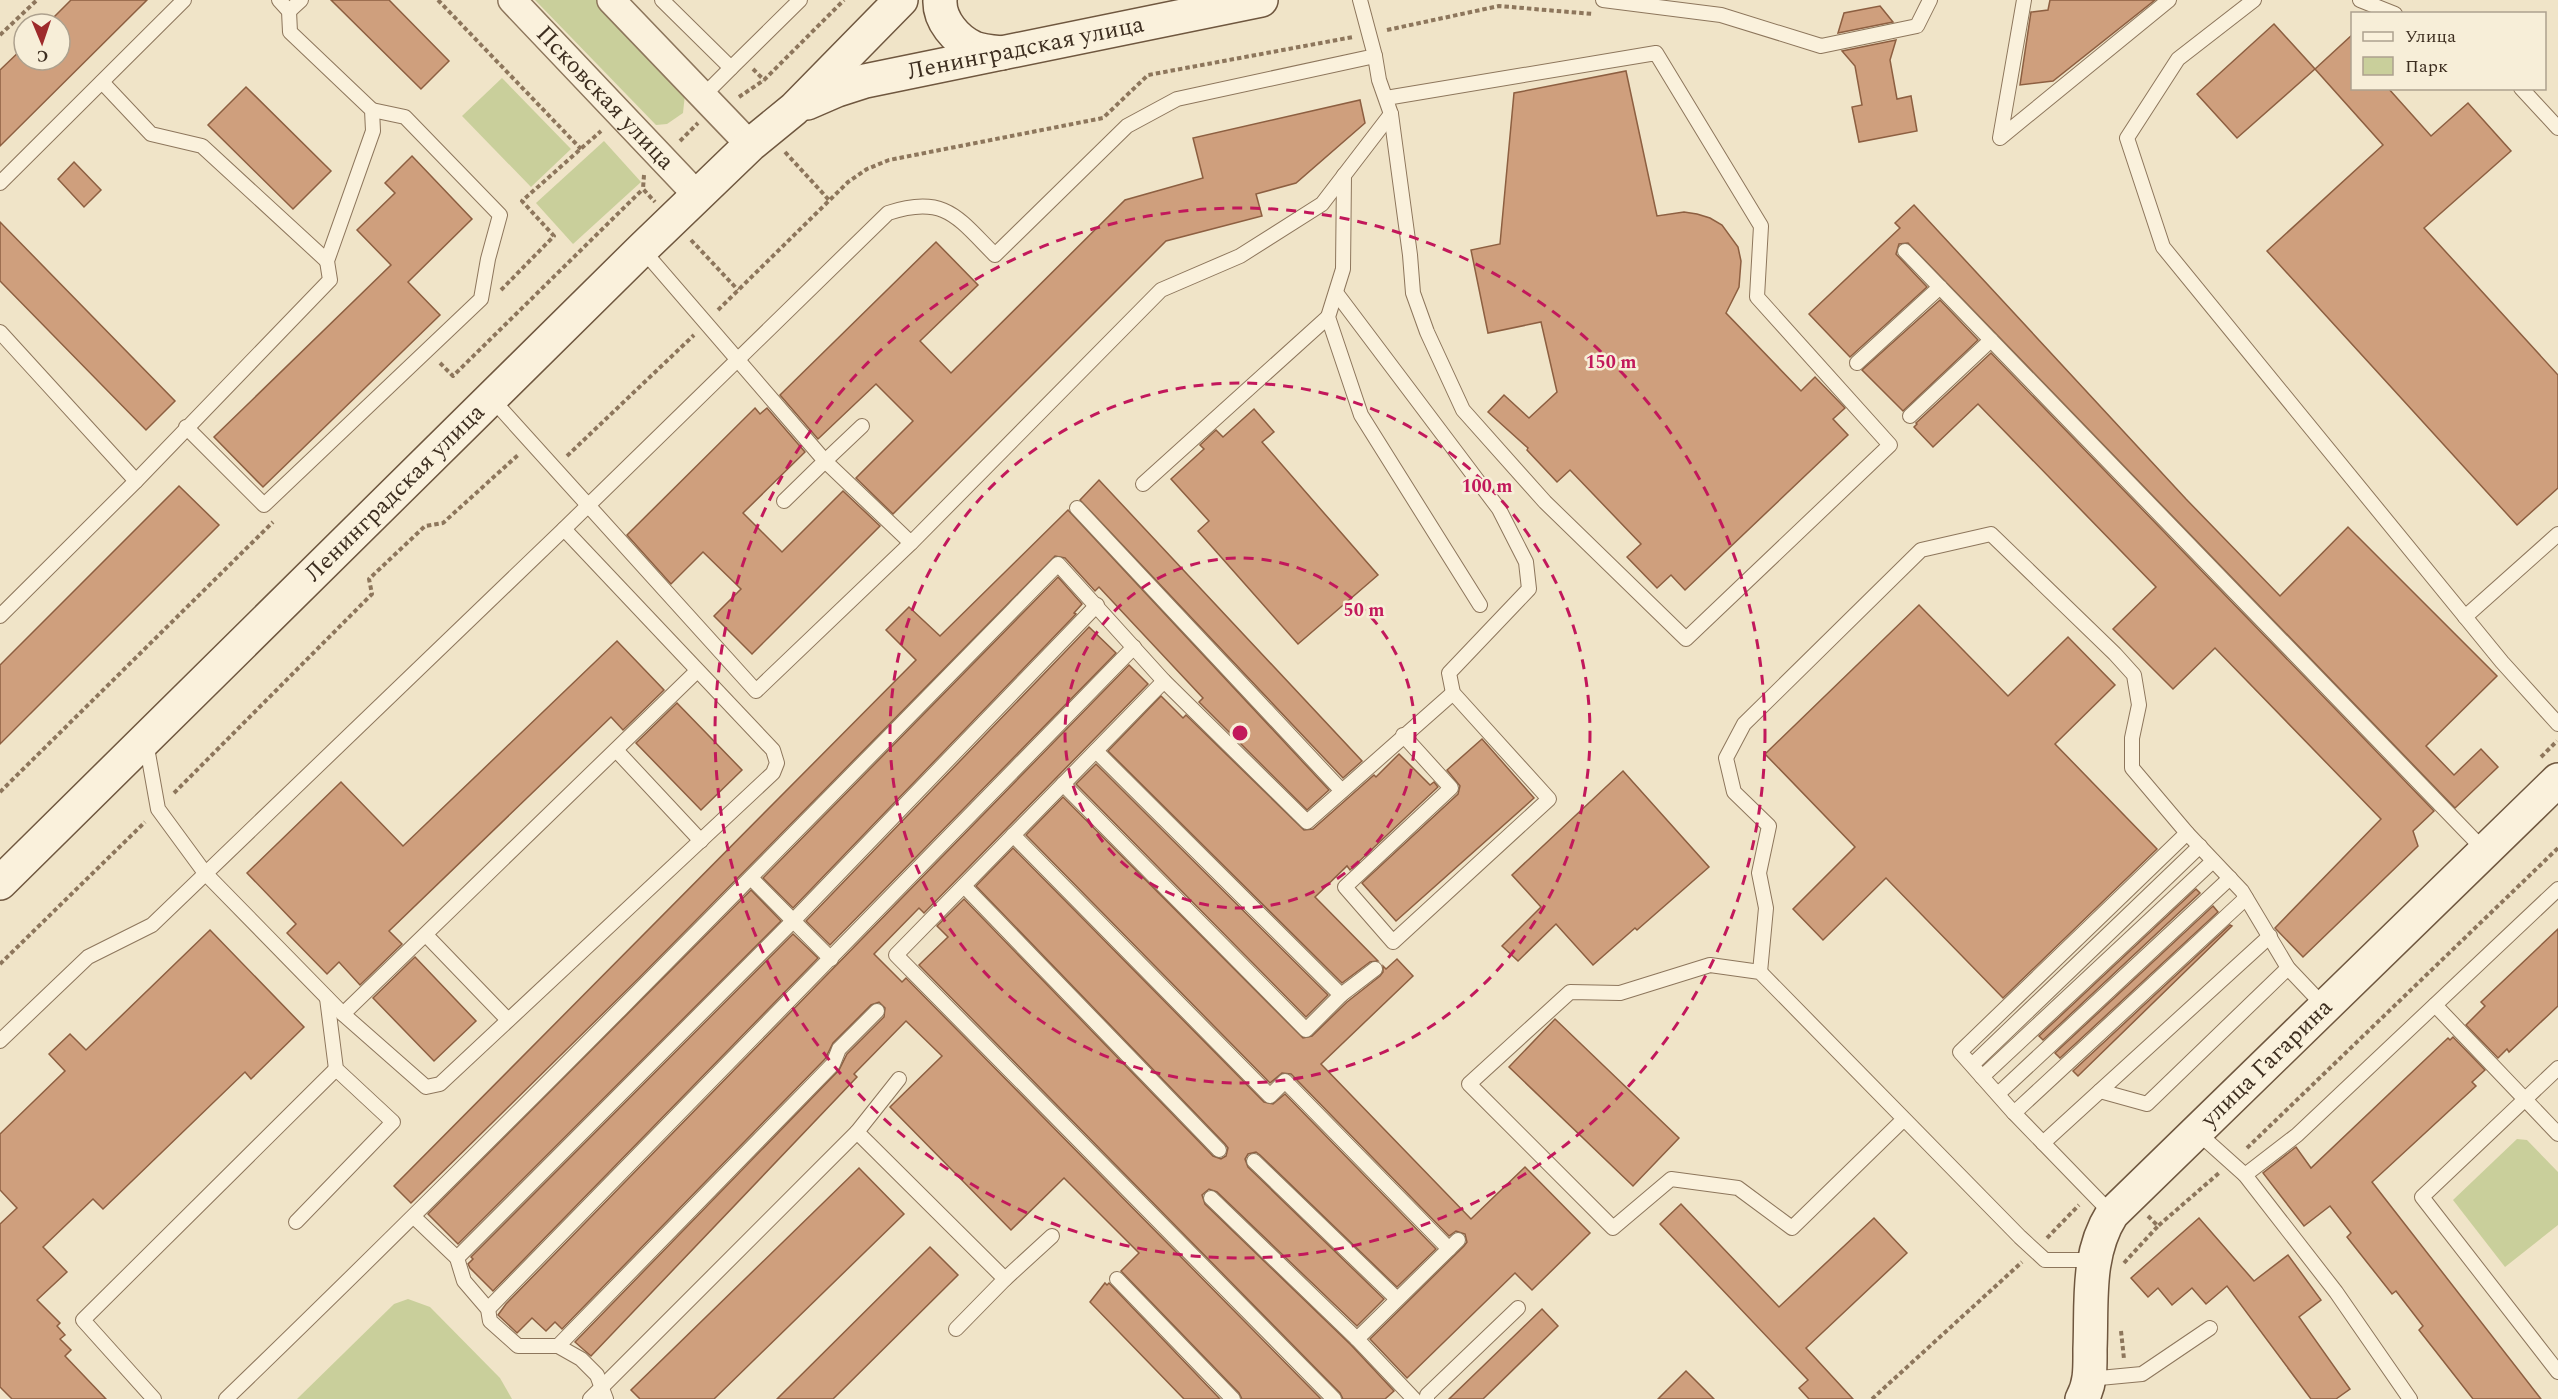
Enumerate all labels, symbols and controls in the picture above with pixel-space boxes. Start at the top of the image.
street label: Ленинградская улица [904,6,1147,90]
north arrow [12,12,72,72]
legend [2351,12,2546,90]
street label: Псковская улица [527,17,683,179]
text: Улица [2405,23,2456,50]
text: С [36,44,49,68]
text: Парк [2405,53,2448,80]
text: 150 m [1585,349,1637,376]
street label: Ленинградская улица [297,395,493,590]
text: 100 m [1461,473,1513,500]
text: 50 m [1344,597,1384,624]
centre of rings [1230,723,1250,743]
street label: улица Гагарина [2192,990,2341,1137]

